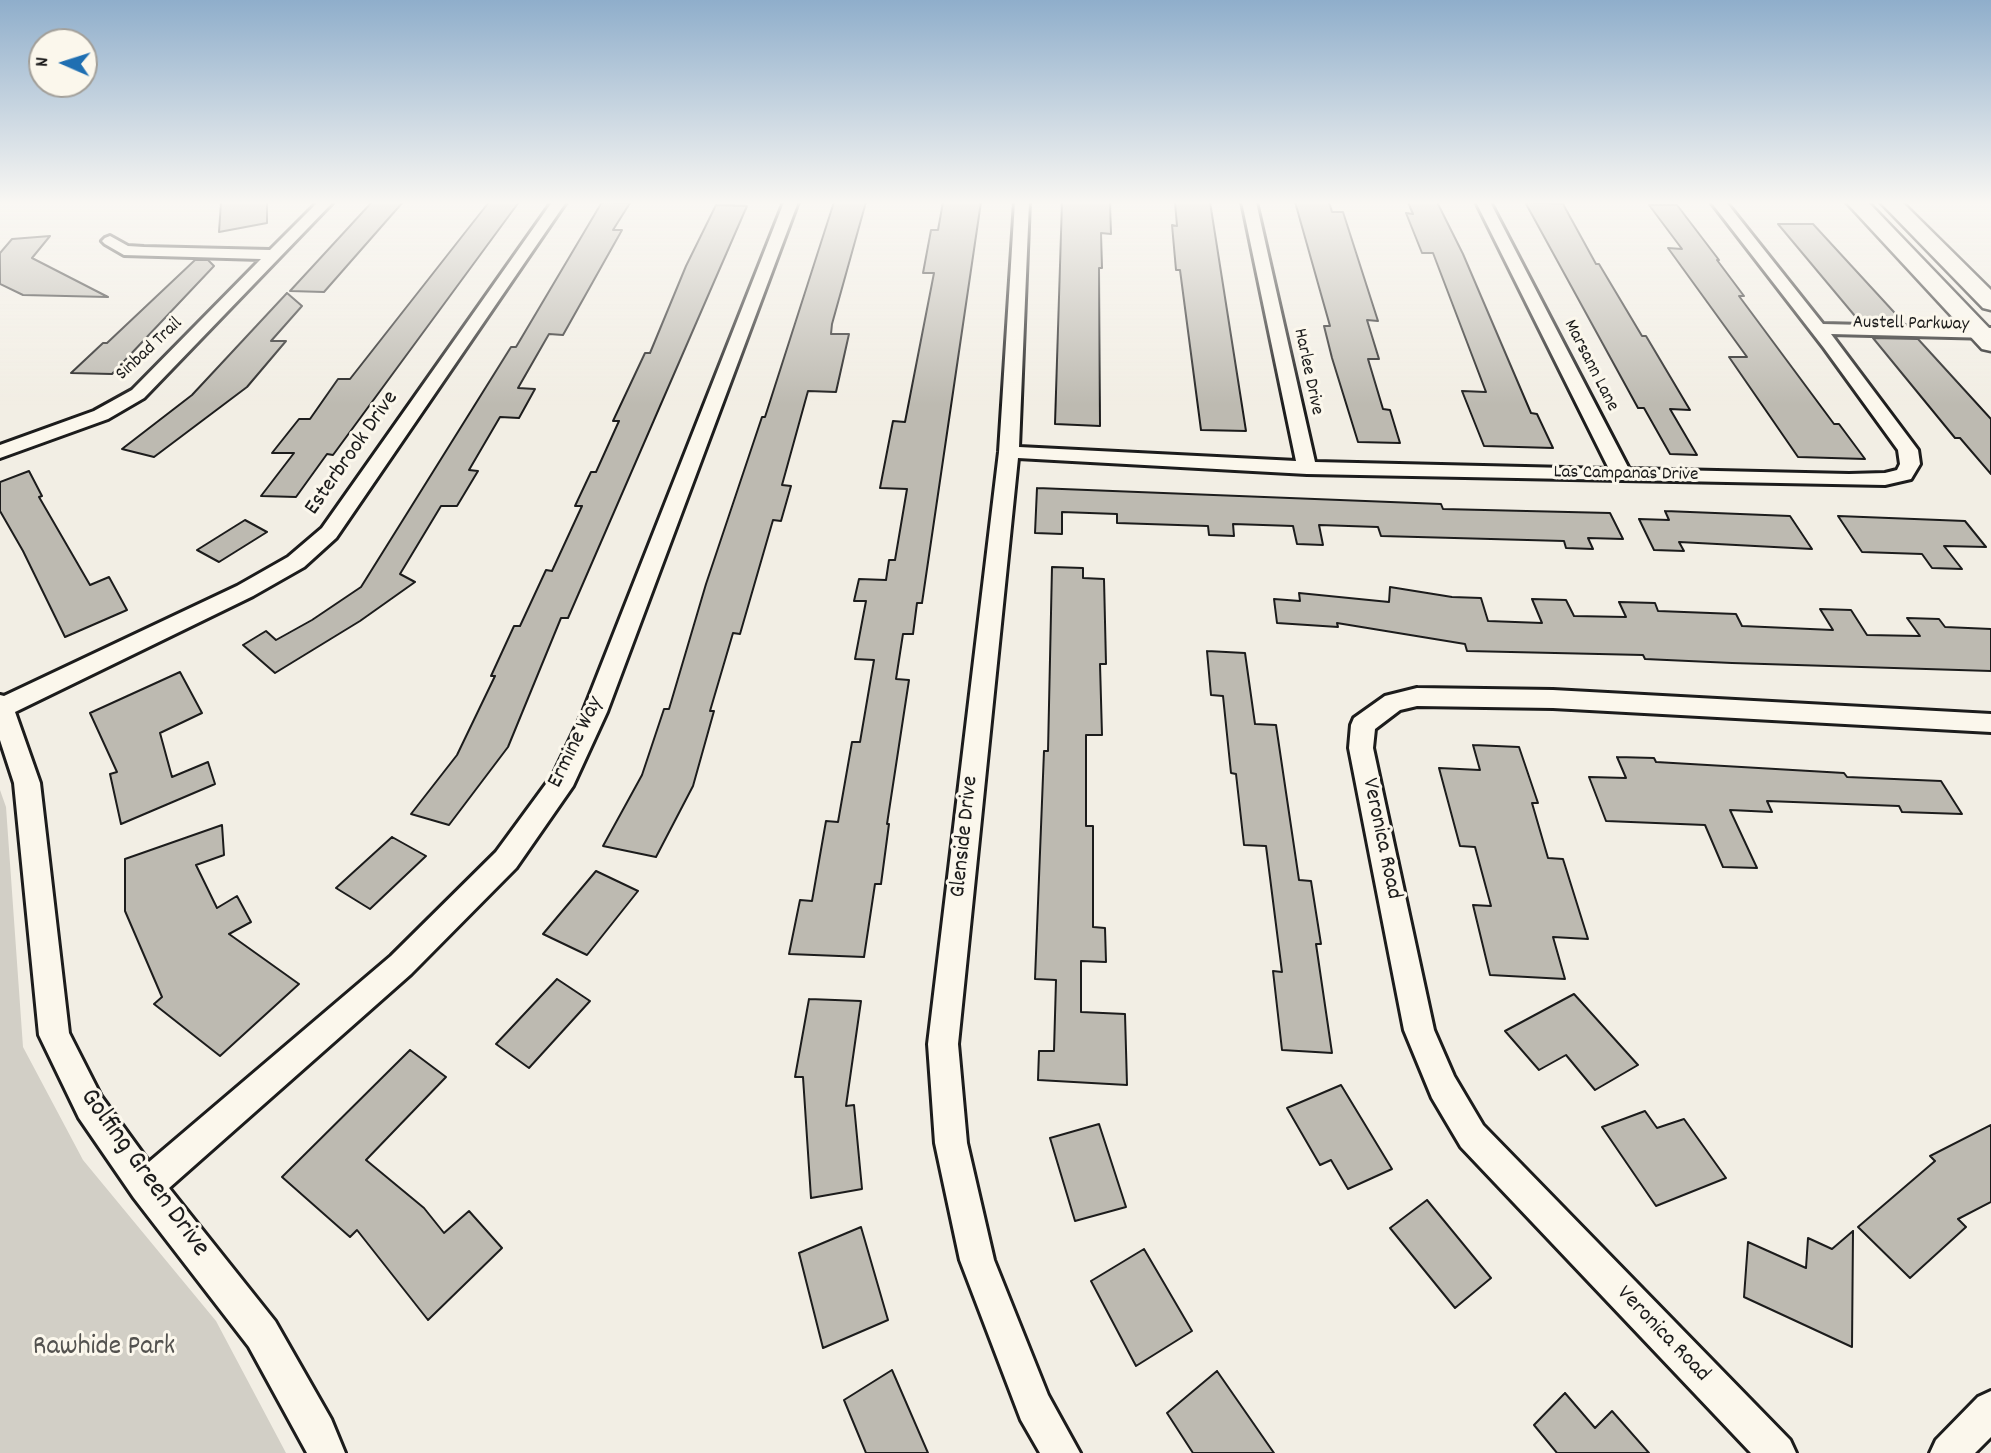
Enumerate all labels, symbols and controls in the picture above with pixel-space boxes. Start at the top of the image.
north arrow [28,28,98,98]
text: N [30,57,57,67]
street label: Sinbad Trail [112,313,188,387]
street label: Austell Parkway [1853,313,1969,337]
street label: Marsann Lane [1557,316,1623,416]
street label: Harlee Drive [1287,327,1327,417]
street label: Esterbrook Drive [300,387,406,521]
street label: Las Campanas Drive [1553,462,1699,488]
street label: Ermine Way [543,693,611,793]
street label: Glenside Drive [946,775,986,899]
street label: Veronica Road [1354,776,1406,902]
street label: Golfing Green Drive [71,1083,215,1265]
street label: Veronica Road [1609,1281,1715,1389]
park label: Rawhide Park [33,1332,175,1366]

